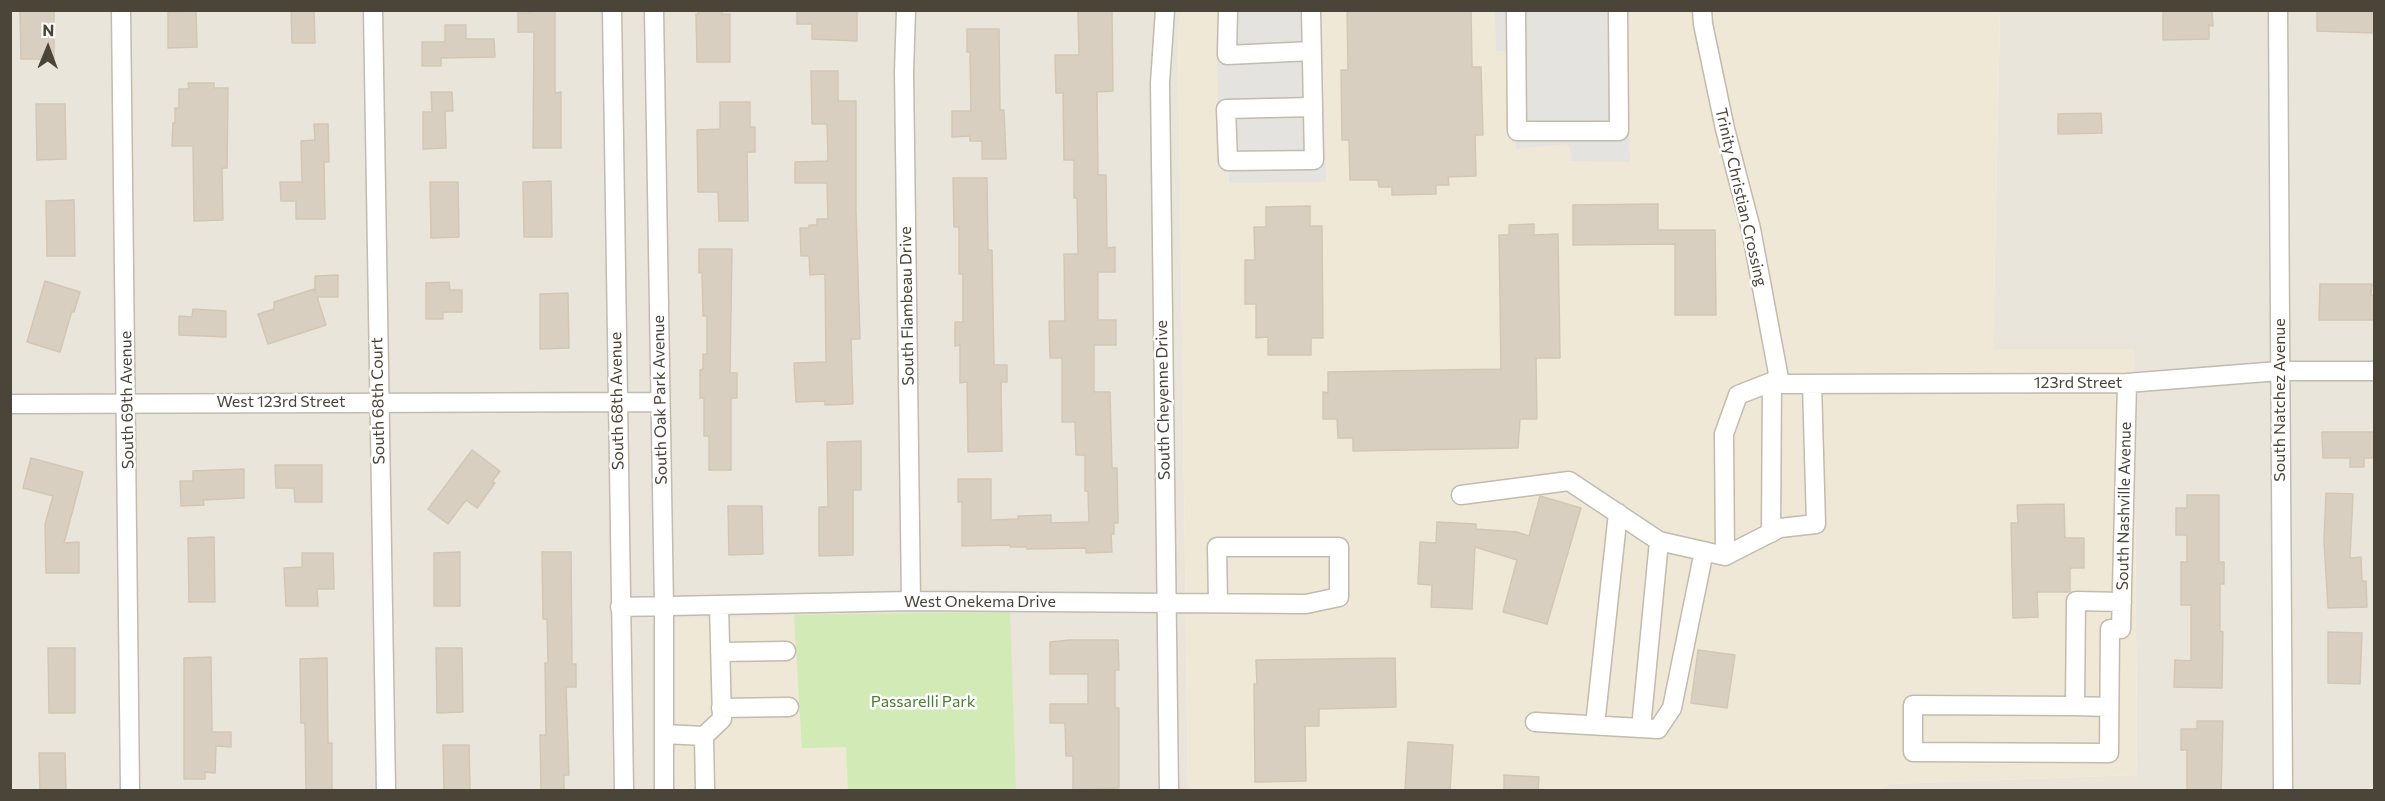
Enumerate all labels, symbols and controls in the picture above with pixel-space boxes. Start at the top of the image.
north arrow [18,18,78,78]
text: N [42,20,54,39]
street label: Trinity Christian Crossing [1711,106,1771,288]
street label: South Flambeau Drive [896,226,918,386]
street label: South Oak Park Avenue [649,315,671,485]
street label: South Natchez Avenue [2270,318,2290,482]
street label: South Cheyenne Drive [1152,320,1174,480]
street label: South 69th Avenue [116,331,138,469]
street label: South 68th Avenue [606,332,628,470]
street label: South 68th Court [367,337,389,465]
street label: 123rd Street [2034,373,2122,393]
street label: West 123rd Street [217,392,345,412]
street label: South Nashville Avenue [2113,422,2135,590]
street label: West Onekema Drive [904,592,1056,612]
park label: Passarelli Park [871,692,975,712]

